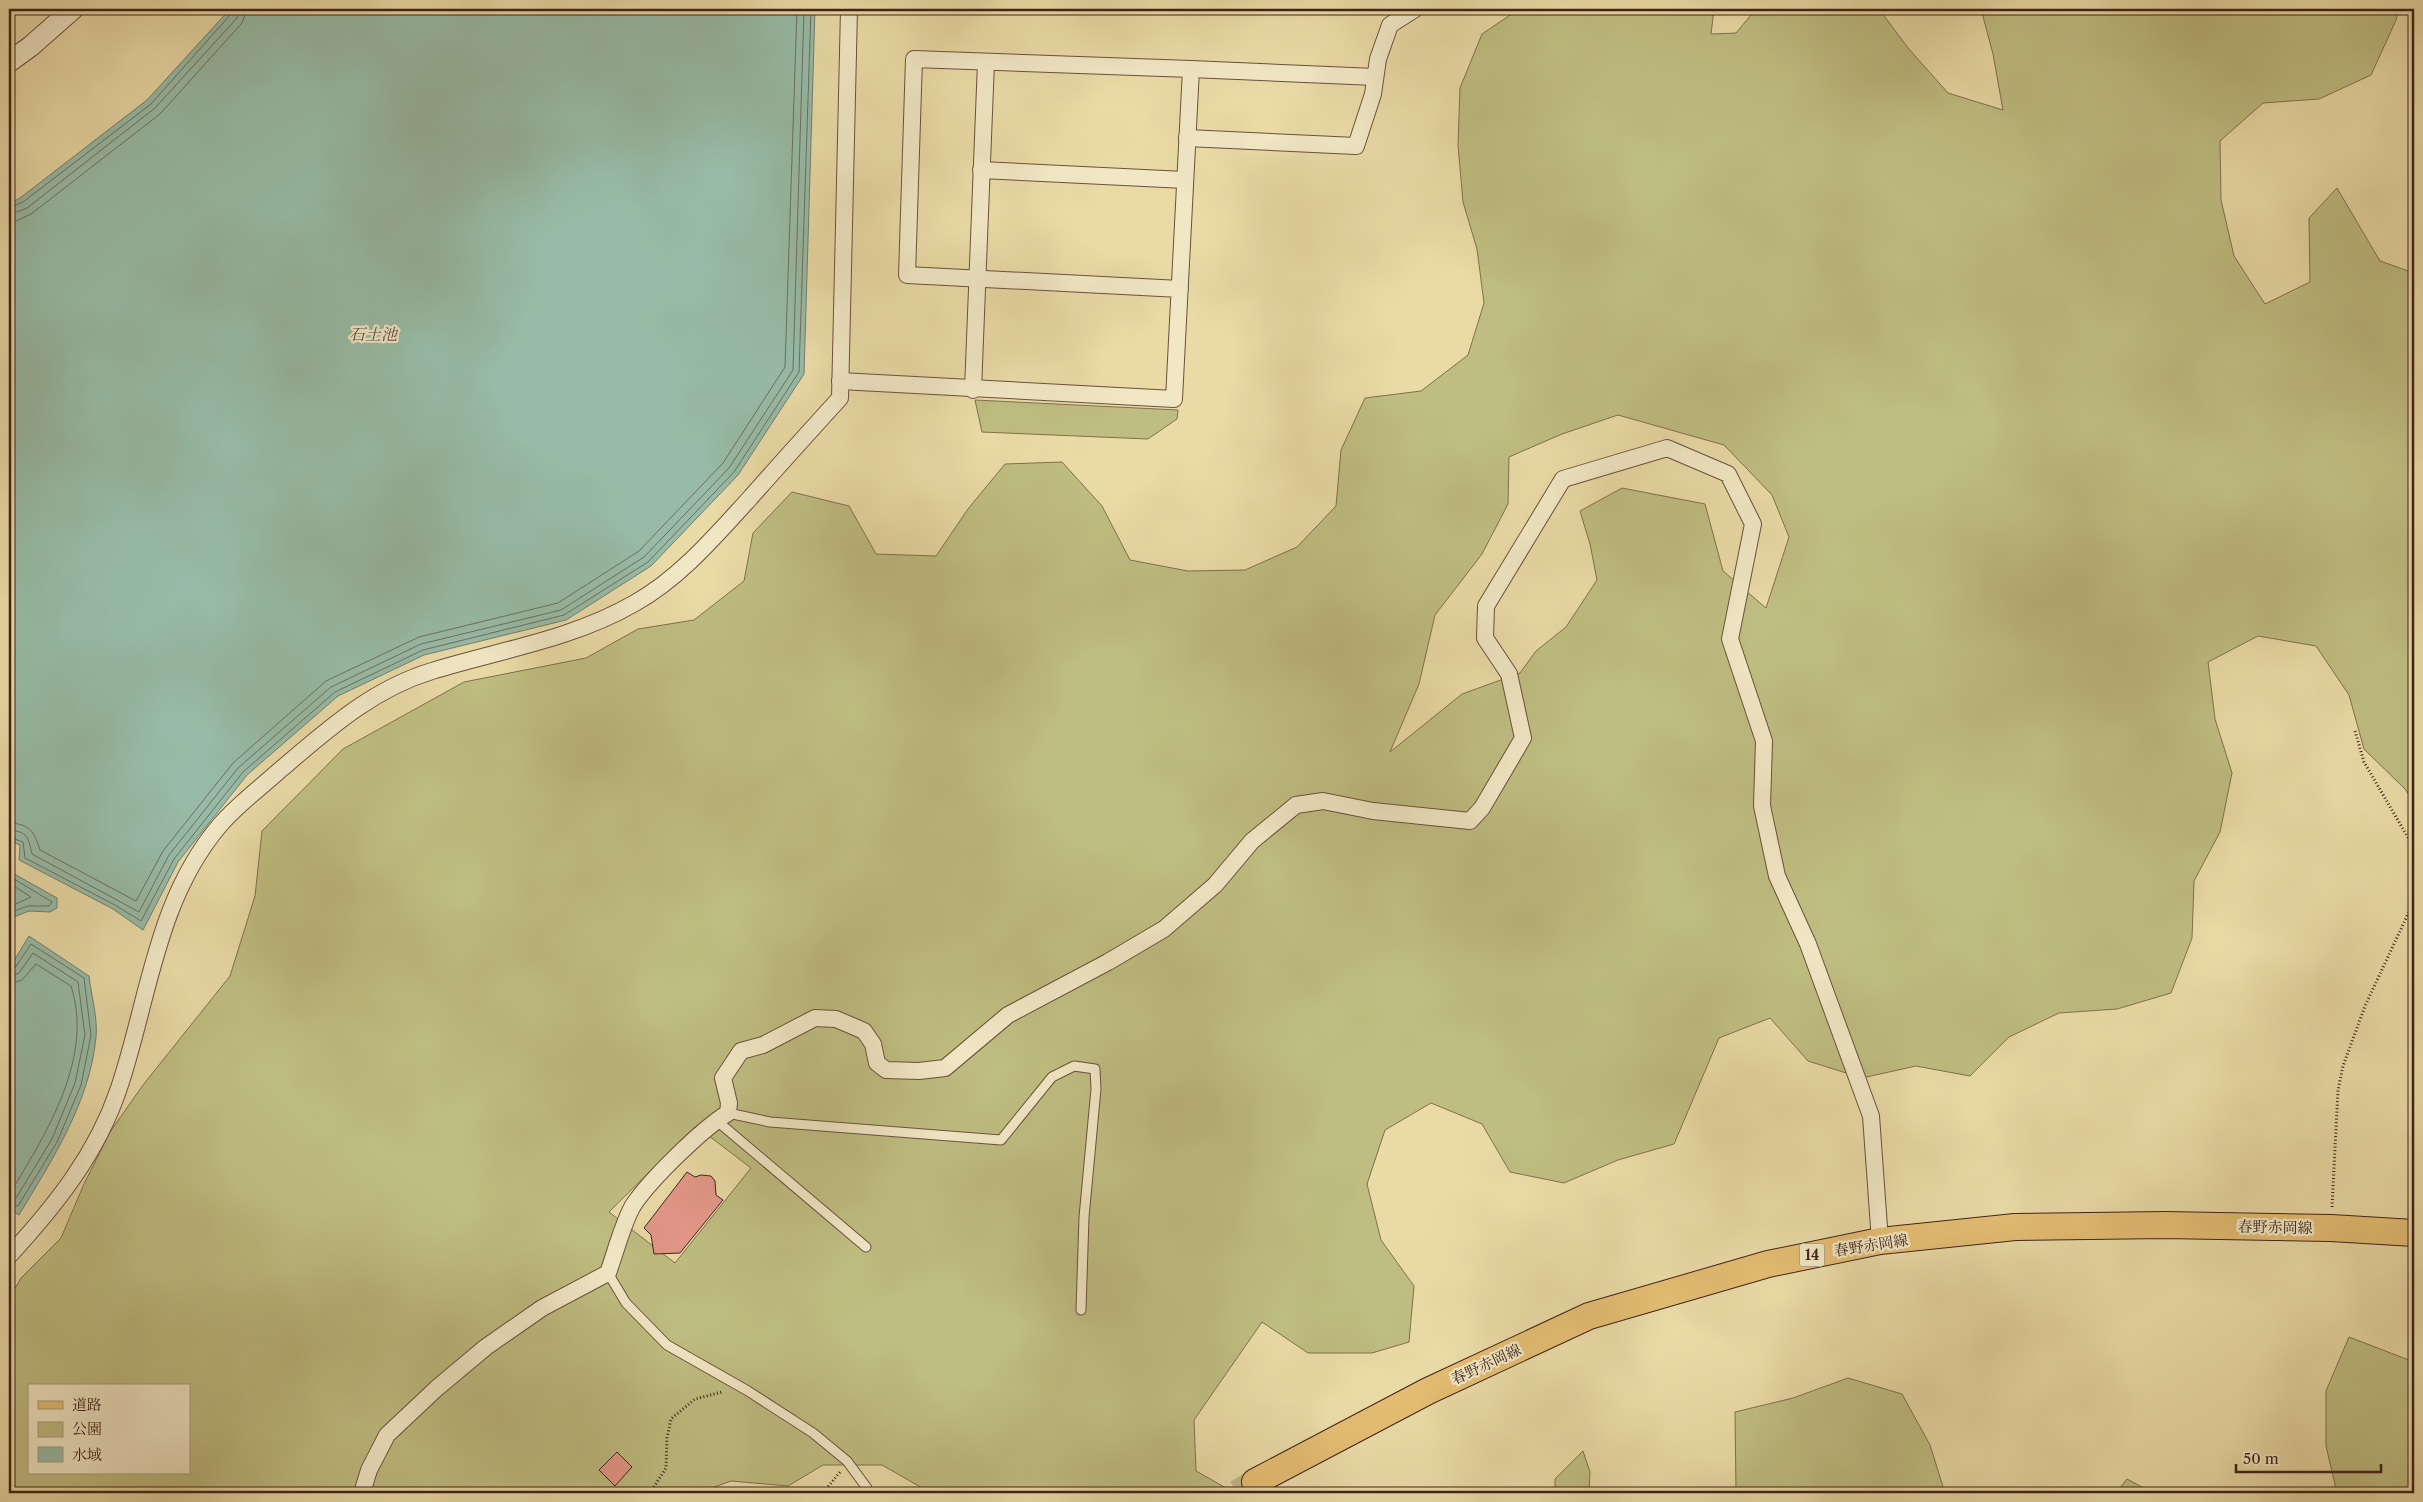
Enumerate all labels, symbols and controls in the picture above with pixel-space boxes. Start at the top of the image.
water label: 石土池 [349,324,399,344]
street label: 春野赤岡線 [2237,1217,2313,1237]
street label: 春野赤岡線 [1832,1230,1910,1260]
road number: 14 [1800,1244,1824,1266]
street label: 春野赤岡線 [1448,1340,1524,1388]
legend [28,1384,190,1474]
text: 道路 [72,1395,102,1414]
text: 公園 [72,1419,102,1438]
scale bar [2236,1442,2380,1474]
text: 水域 [72,1445,102,1464]
text: 50 m [2243,1449,2279,1468]

